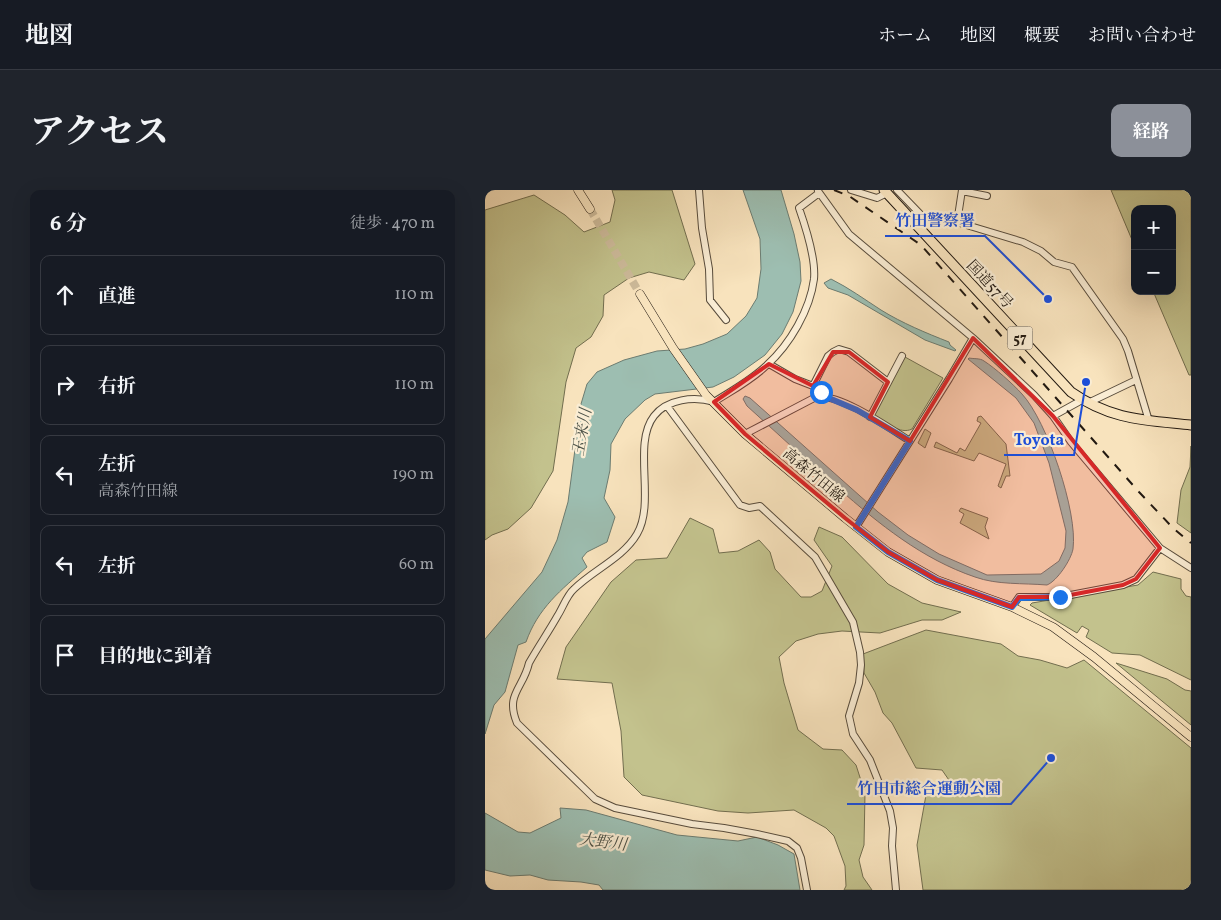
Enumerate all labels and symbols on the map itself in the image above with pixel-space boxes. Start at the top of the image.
callout: 竹田警察署 [885,205,985,236]
text: 竹田警察署 [895,211,975,233]
street label: 国道57号 [961,256,1017,314]
road number: 57 [1007,326,1033,350]
route start [810,381,833,404]
water label: 玉来川 [568,405,598,458]
callout: Toyota [1004,424,1074,455]
text: Toyota [1014,430,1065,452]
street label: 高森竹田線 [778,444,849,508]
route end [1049,586,1072,609]
callout: 竹田市総合運動公園 [847,773,1011,804]
text: 竹田市総合運動公園 [857,779,1001,801]
water label: 大野川 [578,829,630,857]

